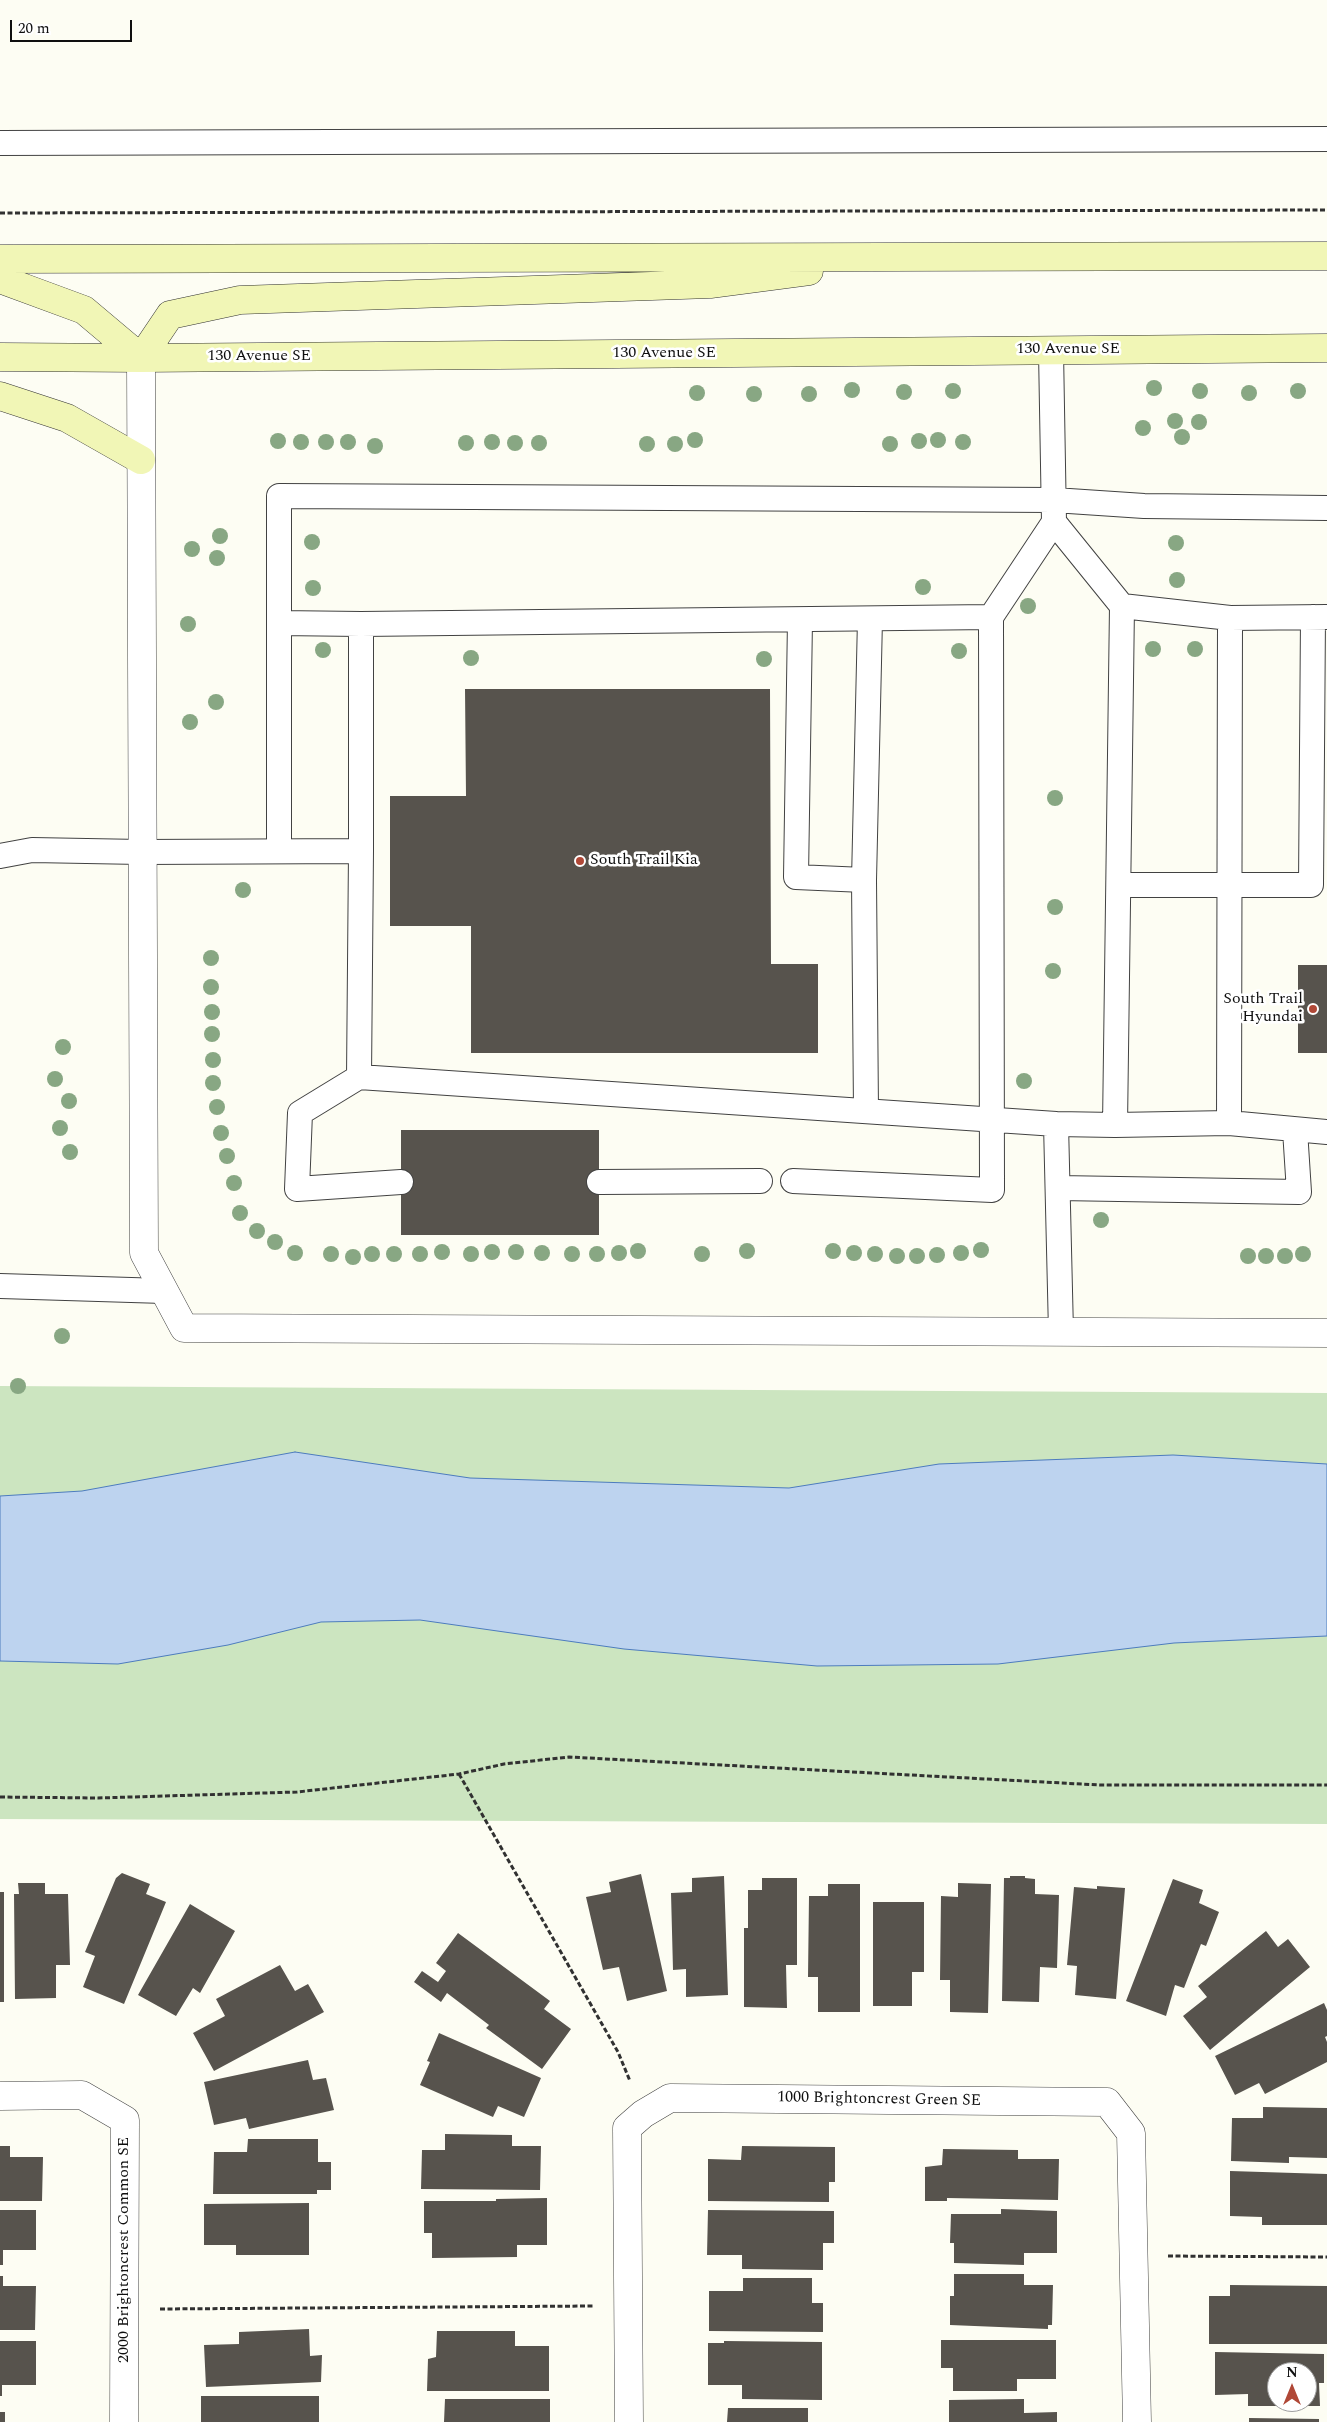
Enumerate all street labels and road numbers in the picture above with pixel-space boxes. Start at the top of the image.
street label: 130 Avenue SE [1016,340,1120,360]
street label: 130 Avenue SE [612,344,716,364]
street label: 130 Avenue SE [207,347,311,367]
street label: 1000 Brightoncrest Green SE [777,2089,981,2111]
street label: 2000 Brightoncrest Common SE [115,2137,135,2363]

